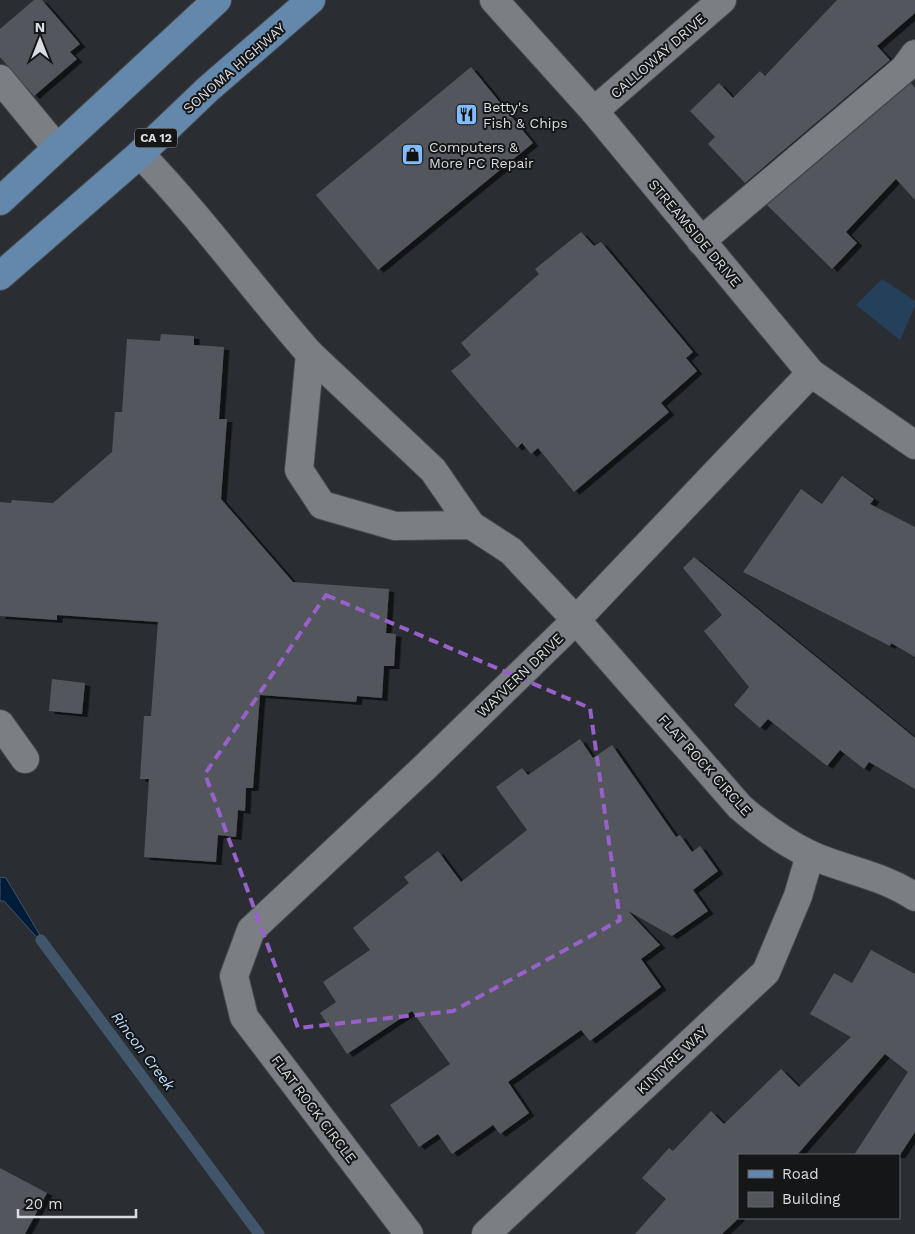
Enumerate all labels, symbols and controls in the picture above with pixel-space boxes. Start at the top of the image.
street label: CALLOWAY DRIVE [607,10,709,102]
north arrow [15,15,65,65]
text: N [35,19,45,35]
street label: SONOMA HIGHWAY [180,19,288,117]
place label: Betty's Fish & Chips [483,99,568,131]
restaurant icon: Betty's Fish & Chips [455,103,479,127]
road number: CA 12 [135,128,177,148]
place label: Computers & More PC Repair [429,139,534,171]
shop icon: Computers & More PC Repair [401,143,425,167]
street label: STREAMSIDE DRIVE [646,176,745,290]
street label: WAYVERN DRIVE [474,630,566,720]
street label: FLAT ROCK CIRCLE [655,711,755,819]
water label: Rincon Creek [107,1008,179,1095]
street label: KINTYRE WAY [633,1023,711,1097]
street label: FLAT ROCK CIRCLE [268,1052,360,1166]
legend [738,1154,900,1219]
text: Road [782,1165,819,1183]
scale bar [18,1186,135,1218]
text: Building [782,1190,840,1208]
text: 20 m [25,1195,63,1213]

